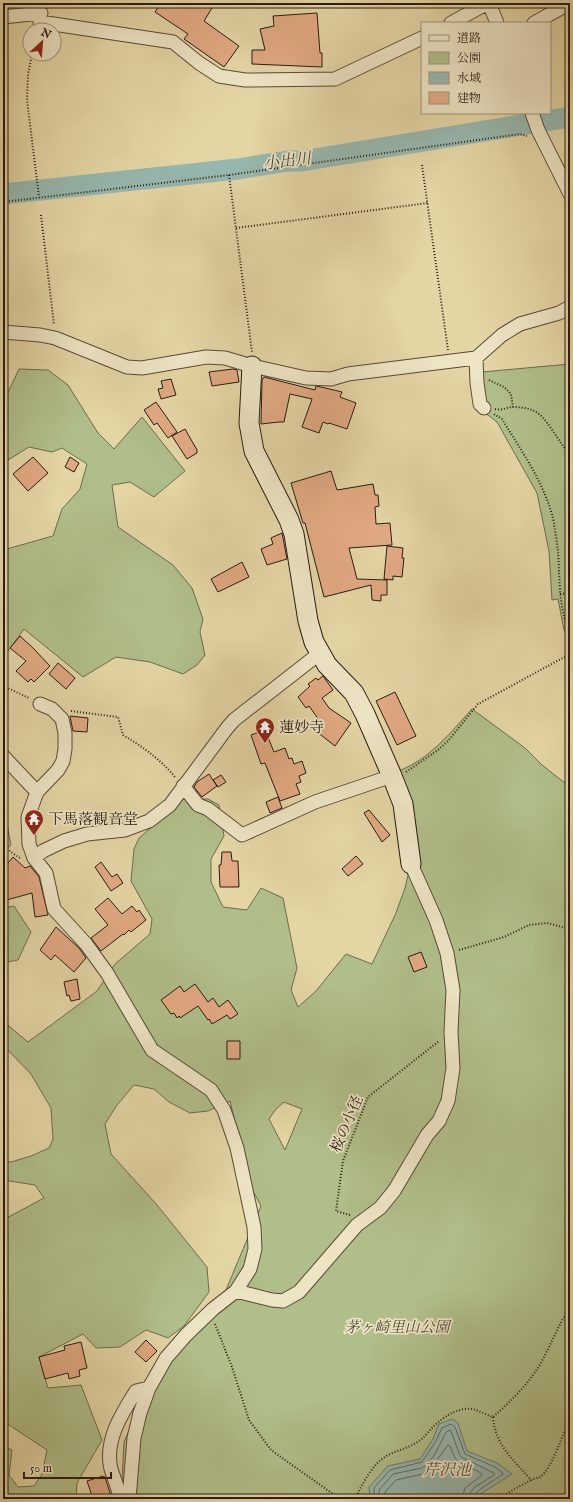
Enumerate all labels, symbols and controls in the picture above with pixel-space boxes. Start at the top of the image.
north arrow [22,22,62,62]
legend [421,22,551,114]
text: N [38,25,54,42]
text: 道路 [457,31,481,46]
text: 公園 [457,51,481,66]
text: 水域 [457,71,481,86]
text: 建物 [457,91,481,106]
water label: 小出川 [262,149,314,175]
temple icon: 蓮妙寺 [254,716,276,744]
place label: 蓮妙寺 [279,718,324,737]
temple icon: 下馬落観音堂 [23,808,45,836]
place label: 下馬落観音堂 [48,810,138,829]
street label: 桜の小径 [327,1093,367,1155]
park label: 茅ヶ崎里山公園 [344,1318,452,1337]
scale bar [24,1454,111,1480]
text: 50 m [30,1461,52,1476]
water label: 芹沢池 [423,1461,473,1481]

